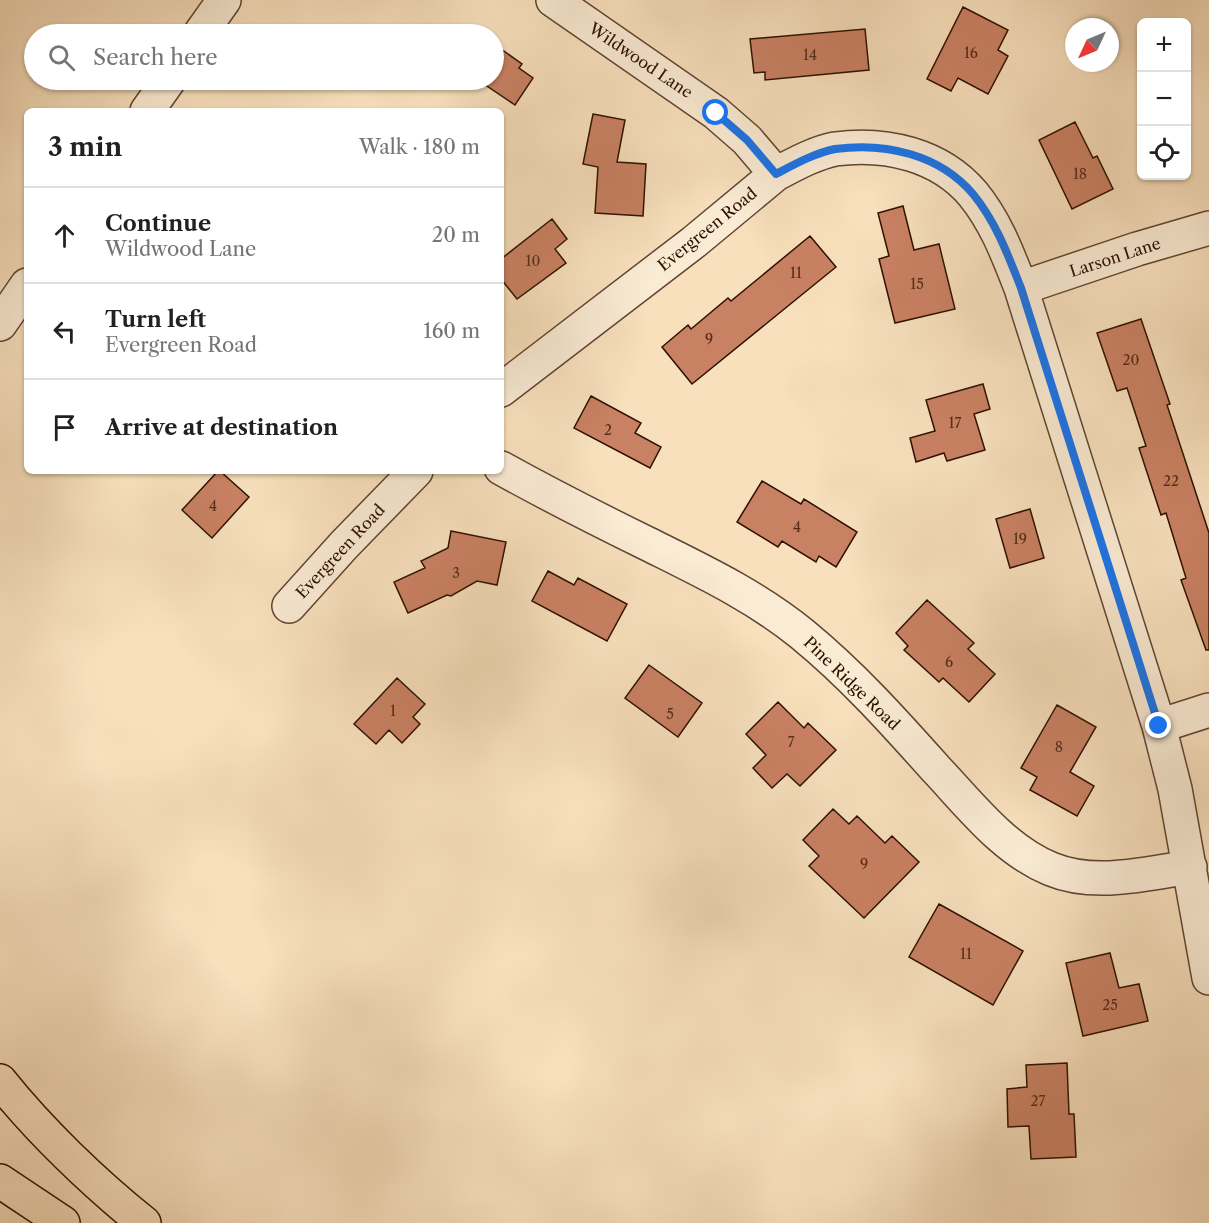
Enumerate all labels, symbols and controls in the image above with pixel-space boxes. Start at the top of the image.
street label: Wildwood Lane [584,17,697,102]
north arrow [1065,18,1119,72]
map controls [1137,18,1191,180]
button: + [1137,18,1191,72]
search box [24,24,504,90]
icon: search [45,41,78,74]
text: Search here [93,44,218,71]
house number: 16 [964,44,978,62]
house number: 14 [803,46,817,64]
button: − [1137,72,1191,126]
route start [702,99,728,125]
button: locate [1137,126,1191,180]
text: 3 min [48,131,122,163]
text: Walk · 180 m [359,135,480,159]
house number: 18 [1073,165,1087,183]
street label: Evergreen Road [653,183,761,275]
text: Continue [105,210,211,237]
icon: ahead [48,219,81,252]
text: 20 m [432,223,480,247]
street label: Larson Lane [1067,233,1163,281]
text: Wildwood Lane [105,237,256,261]
house number: 10 [526,252,540,270]
house number: 11 [790,264,802,282]
house number: 15 [910,275,924,293]
text: Turn left [105,306,206,333]
icon: left [48,315,81,348]
text: 160 m [423,319,480,343]
house number: 9 [705,330,713,348]
text: Evergreen Road [105,333,257,357]
house number: 20 [1123,351,1140,369]
icon: arrive [48,411,81,444]
text: Arrive at destination [105,414,338,441]
house number: 17 [949,414,961,432]
house number: 2 [604,421,612,439]
house number: 22 [1163,472,1179,490]
house number: 4 [209,497,217,515]
street label: Evergreen Road [291,500,389,602]
house number: 4 [793,518,801,536]
house number: 19 [1013,530,1027,548]
house number: 3 [452,564,460,582]
street label: Pine Ridge Road [800,632,905,734]
house number: 6 [945,653,953,671]
house number: 1 [390,702,396,720]
house number: 5 [666,705,674,723]
route end [1145,712,1171,738]
house number: 7 [788,733,795,751]
house number: 8 [1055,738,1063,756]
house number: 9 [860,855,868,873]
house number: 11 [960,945,972,963]
house number: 25 [1102,996,1118,1014]
house number: 27 [1031,1092,1046,1110]

